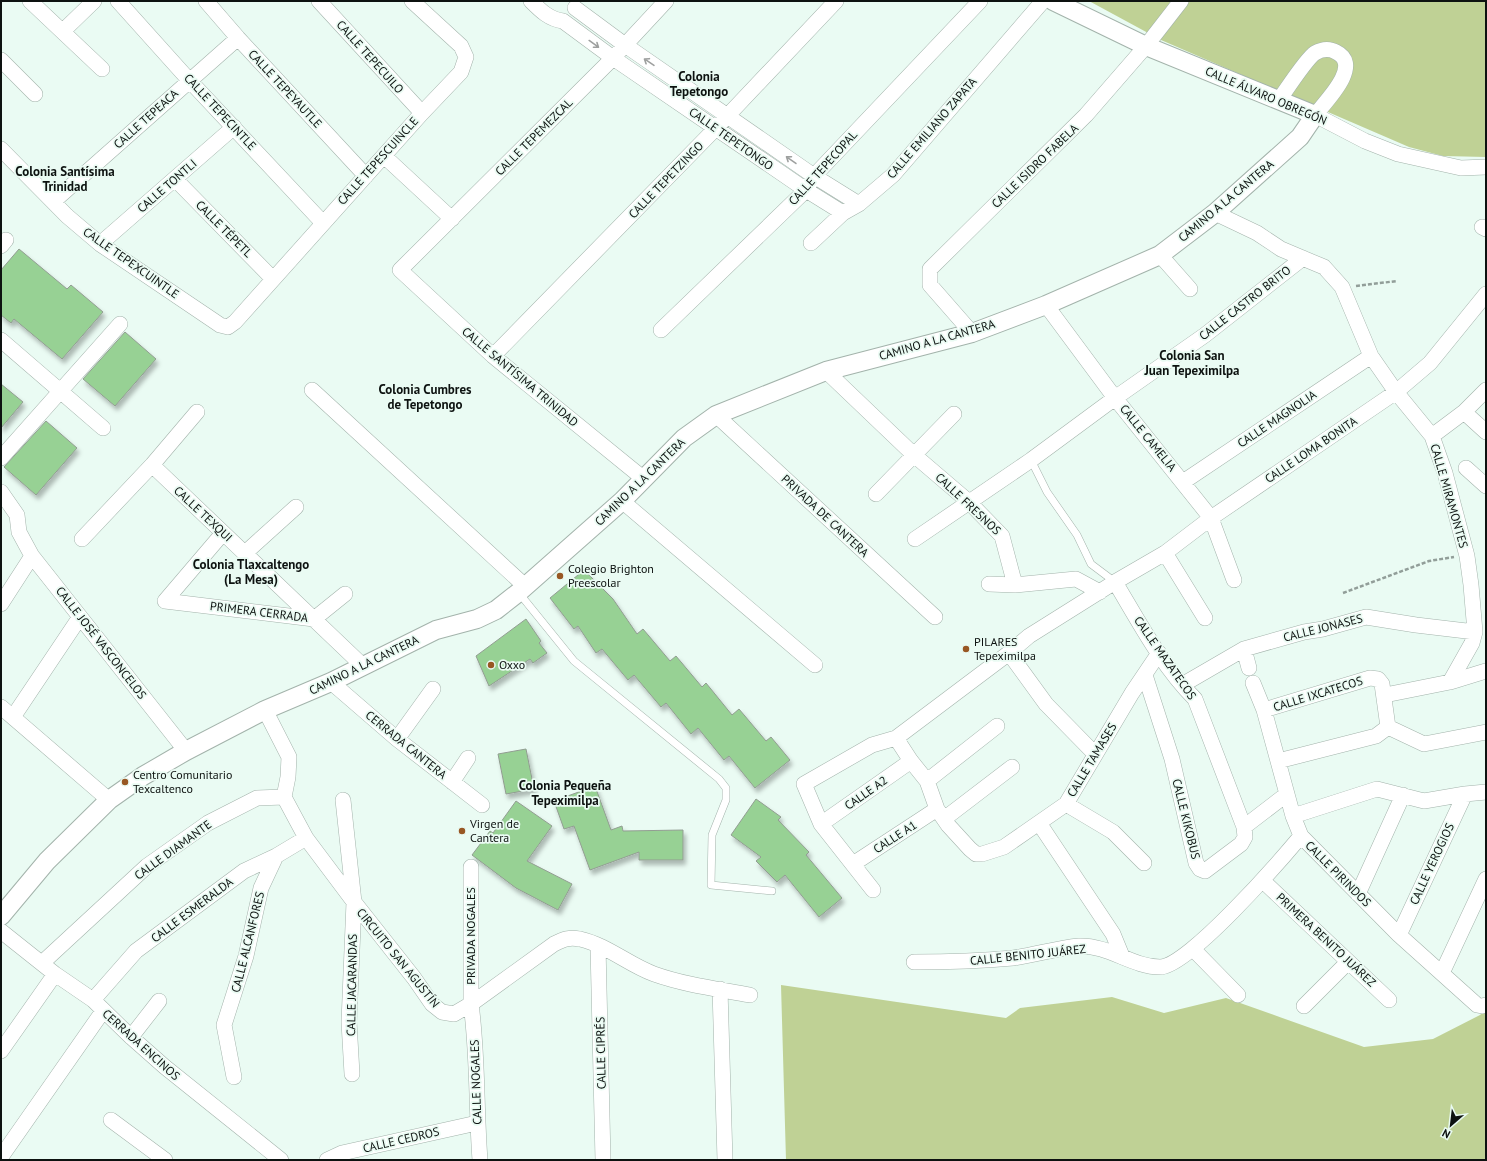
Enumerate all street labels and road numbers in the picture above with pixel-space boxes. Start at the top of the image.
street label: CALLE TEPECUILO [334,17,407,96]
street label: CALLE TEPEYAUTLE [245,46,325,131]
street label: CALLE ÁLVARO OBREGÓN [1203,63,1329,128]
street label: CALLE TEPECINTLE [181,70,260,153]
street label: CALLE EMILIANO ZAPATA [884,74,980,181]
street label: CALLE TEPEACA [110,86,181,152]
street label: CALLE TEPEMEZCAL [492,95,575,178]
street label: CALLE TEPETONGO [686,104,776,173]
street label: CALLE TEPESCUINCLE [334,113,421,208]
street label: CALLE ISIDRO FABELA [988,120,1081,211]
street label: CALLE TEPECOPAL [785,127,860,208]
street label: CALLE TEPETZINGO [625,138,706,221]
street label: CALLE TONTLI [134,156,199,216]
street label: CAMINO A LA CANTERA [1175,156,1276,245]
street label: CALLE TÉPETL [193,197,256,260]
street label: CALLE TEPEXCUINTLE [80,224,182,301]
street label: CALLE CASTRO BRITO [1196,262,1293,343]
street label: CAMINO A LA CANTERA [877,316,997,363]
street label: CALLE SANTÍSIMA TRINIDAD [459,324,582,430]
street label: CALLE MAGNOLIA [1234,387,1319,451]
street label: CALLE CAMELIA [1117,401,1180,474]
street label: CALLE LOMA BONITA [1262,413,1360,486]
street label: CAMINO A LA CANTERA [591,435,688,529]
street label: CALLE MIRAMONTES [1427,442,1472,550]
street label: CALLE FRESNOS [932,469,1004,538]
street label: PRIVADA DE CANTERA [779,471,872,560]
street label: CALLE TEXQUI [171,483,236,545]
street label: CALLE JOSÉ VASCONCELOS [53,583,150,702]
street label: PRIMERA CERRADA [209,598,309,625]
street label: CALLE JONASES [1281,610,1364,645]
street label: CALLE MAZATECOS [1131,613,1200,702]
street label: CAMINO A LA CANTERA [307,632,421,698]
street label: CALLE IXCATECOS [1271,673,1364,714]
street label: CERRADA CANTERA [363,707,450,782]
street label: CALLE TAMASES [1064,720,1120,800]
street label: CALLE A2 [841,772,890,813]
street label: CALLE KIKOBUS [1169,777,1204,861]
street label: CALLE DIAMANTE [131,817,214,883]
street label: CALLE A1 [870,817,919,856]
street label: CALLE YEROGIOS [1406,820,1457,907]
street label: CALLE PIRINDOS [1302,838,1374,910]
street label: CALLE ESMERALDA [148,874,236,945]
street label: PRIVADA NOGALES [463,887,478,985]
street label: CALLE ALCANFORES [228,890,267,994]
street label: PRIMERA BENITO JUÁREZ [1273,890,1380,990]
street label: CIRCUITO SAN AGUSTÍN [354,905,443,1010]
street label: CALLE JACARANDAS [343,934,360,1036]
street label: CALLE BENITO JUÁREZ [969,941,1087,968]
street label: CERRADA ENCINOS [100,1006,183,1083]
street label: CALLE CIPRÉS [592,1017,609,1089]
street label: CALLE NOGALES [467,1039,484,1125]
street label: CALLE CEDROS [361,1123,441,1156]

